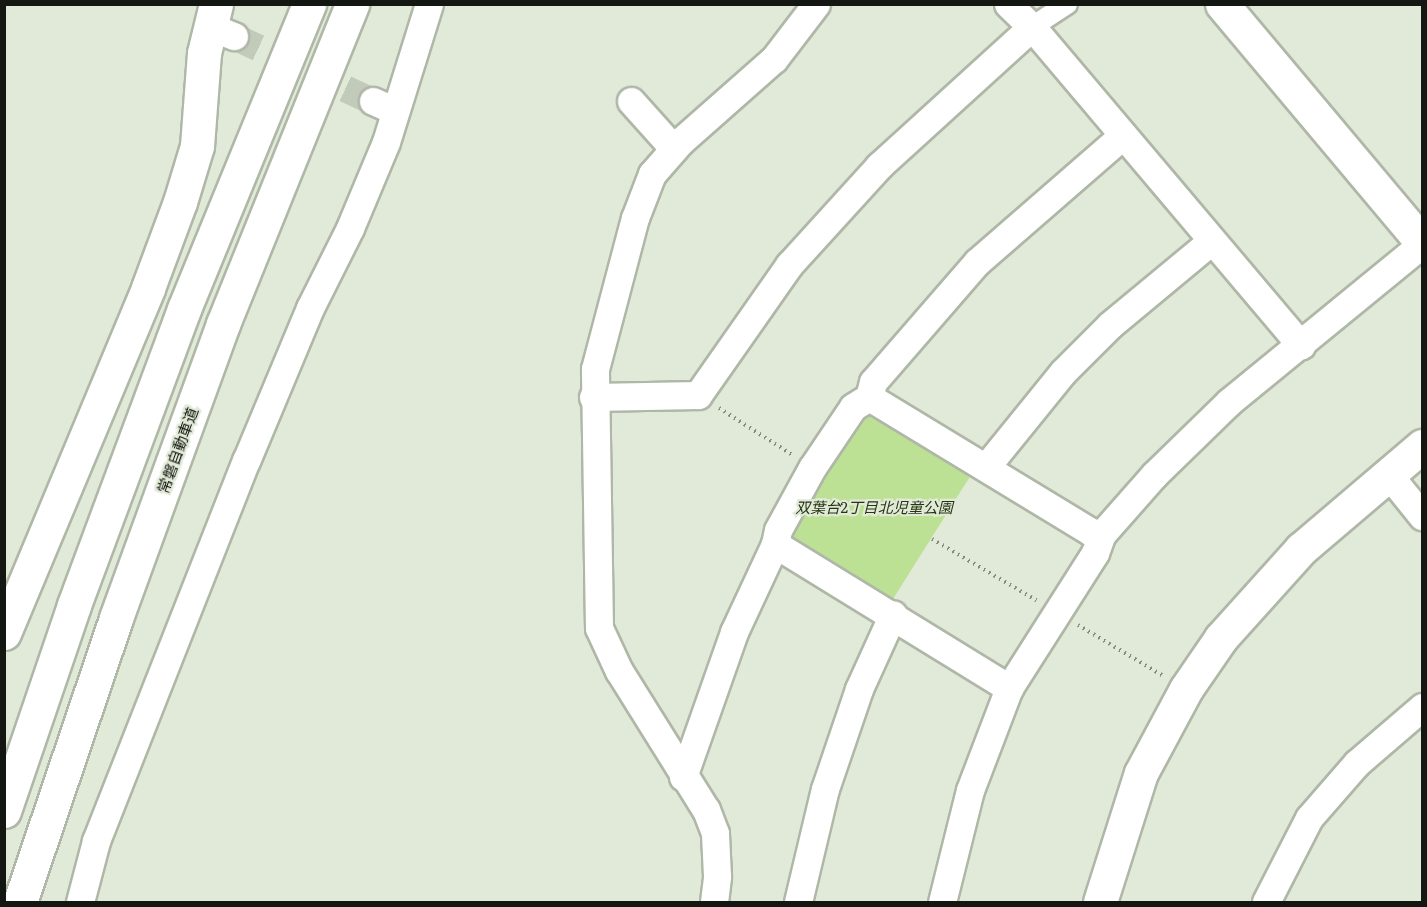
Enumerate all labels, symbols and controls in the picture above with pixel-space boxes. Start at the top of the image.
street label: 常磐自動車道 [153,405,201,495]
park label: 双葉台2丁目北児童公園 [795,498,953,516]

